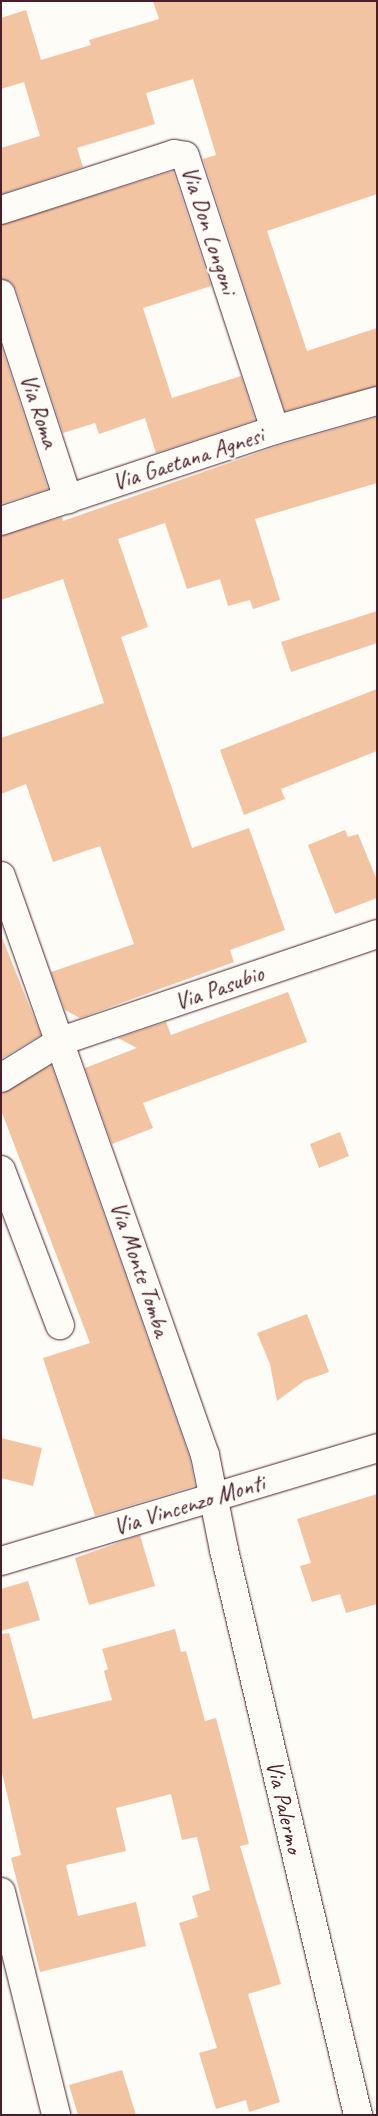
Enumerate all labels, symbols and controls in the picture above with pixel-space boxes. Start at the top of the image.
street label: Via Don Longoni [175,162,243,298]
street label: Via Roma [14,370,64,452]
street label: Via Gaetana Agnesi [108,421,268,497]
street label: Via Pasubio [170,959,268,1017]
street label: Via Monte Tomba [103,1198,177,1340]
street label: Via Vincenzo Monti [110,1468,268,1542]
street label: Via Palermo [259,1758,309,1856]

